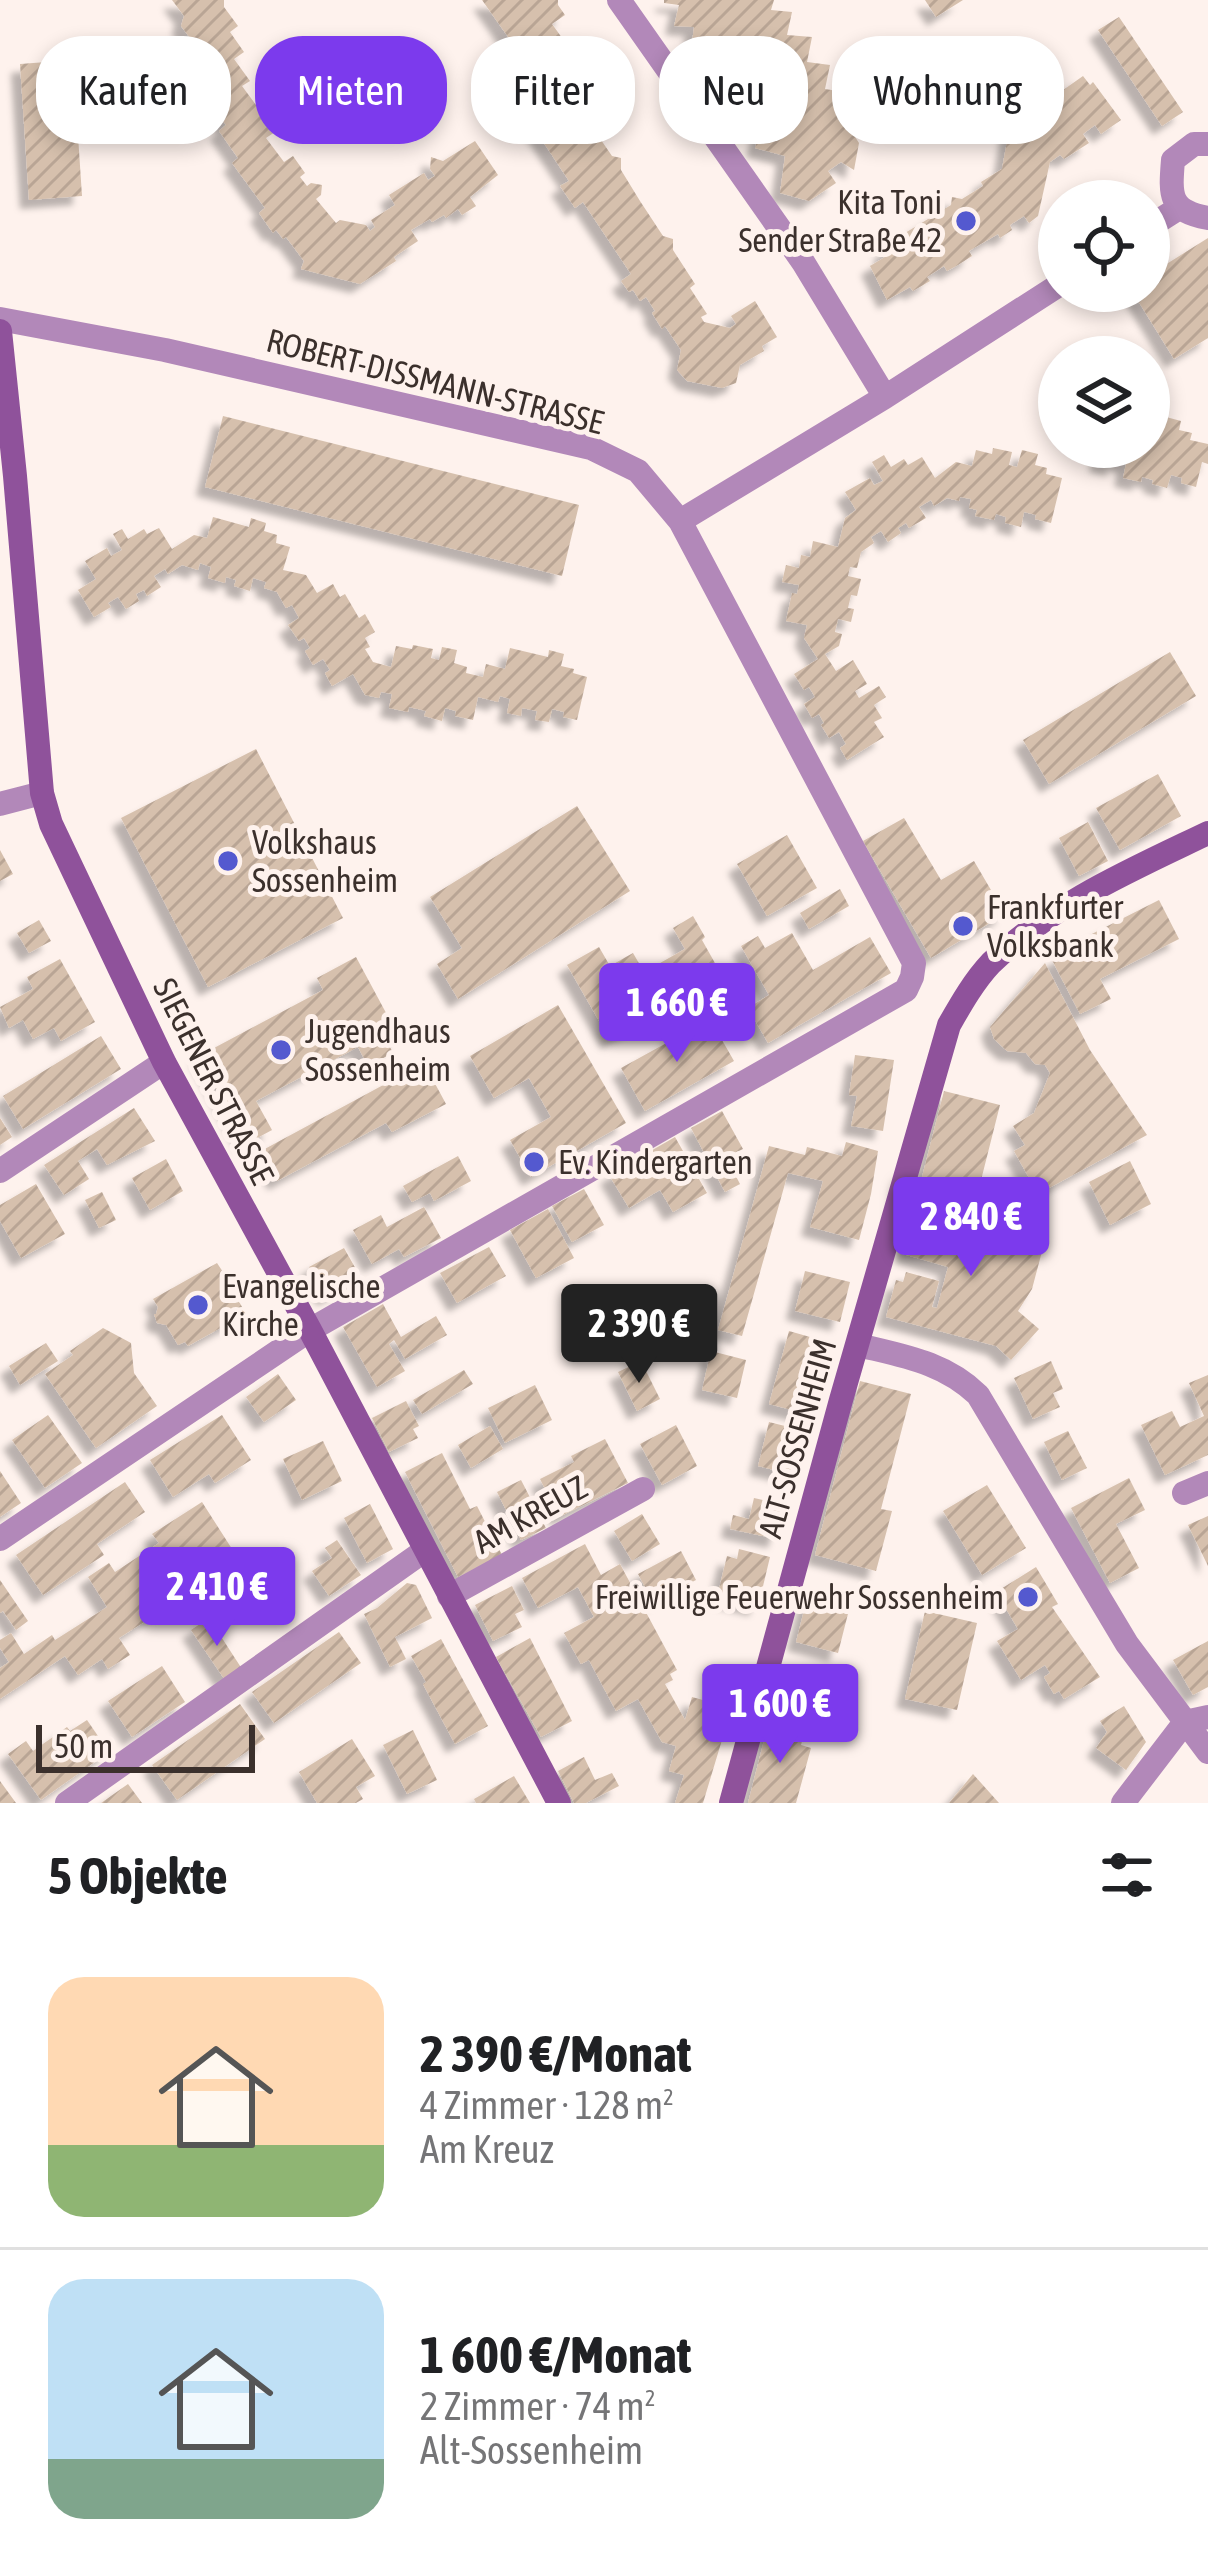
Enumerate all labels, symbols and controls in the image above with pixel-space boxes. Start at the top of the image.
chip: Kaufen [36,36,231,144]
chip: Mieten [255,36,447,144]
chip: Filter [471,36,635,144]
chip: Neu [659,36,808,144]
chip: Wohnung [832,36,1064,144]
map controls [1038,180,1170,468]
button: locate [1038,180,1170,312]
place label: Kita Toni Sender Straße 42 [738,183,942,259]
marker: Kita Toni Sender Straße 42 [953,208,979,234]
street label: ROBERT-DISSMANN-STRASSE [263,321,607,441]
button: layers [1038,336,1170,468]
place label: Volkshaus Sossenheim [252,823,398,899]
marker: Volkshaus Sossenheim [215,848,241,874]
place label: Frankfurter Volksbank [987,888,1124,964]
marker: Frankfurter Volksbank [950,913,976,939]
pin: 1 660 € [566,963,788,1065]
street label: SIEGENER STRASSE [146,972,282,1190]
text: 1 660 € [626,980,728,1024]
place label: Jugendhaus Sossenheim [305,1012,451,1088]
marker: Jugendhaus Sossenheim [268,1037,294,1063]
place label: Ev. Kindergarten [558,1143,753,1181]
marker: Ev. Kindergarten [521,1149,547,1175]
pin: 2 840 € [860,1177,1082,1279]
text: 2 840 € [920,1194,1022,1238]
place label: Evangelische Kirche [222,1267,380,1343]
pin: 2 390 € [528,1284,750,1386]
marker: Evangelische Kirche [185,1292,211,1318]
text: 2 390 € [588,1301,690,1345]
street label: ALT-SOSSENHEIM [750,1334,844,1542]
street label: AM KREUZ [467,1467,593,1561]
pin: 2 410 € [106,1547,328,1649]
text: 2 410 € [166,1564,268,1608]
place label: Freiwillige Feuerwehr Sossenheim [595,1578,1004,1616]
marker: Freiwillige Feuerwehr Sossenheim [1015,1584,1041,1610]
pin: 1 600 € [669,1664,891,1766]
text: 1 600 € [729,1681,831,1725]
scale bar [36,1719,255,1772]
text: 50 m [54,1727,113,1765]
icon: filters [1094,1842,1160,1908]
text: 5 Objekte [48,1846,228,1905]
text: 2 390 €/Monat [420,2024,691,2083]
icon: home [144,2025,288,2169]
text: 4 Zimmer · 128 m² [420,2083,674,2127]
text: Am Kreuz [420,2127,554,2171]
text: 1 600 €/Monat [420,2325,691,2384]
icon: home [144,2327,288,2471]
text: 2 Zimmer · 74 m² [420,2384,656,2428]
text: Alt-Sossenheim [420,2428,643,2472]

